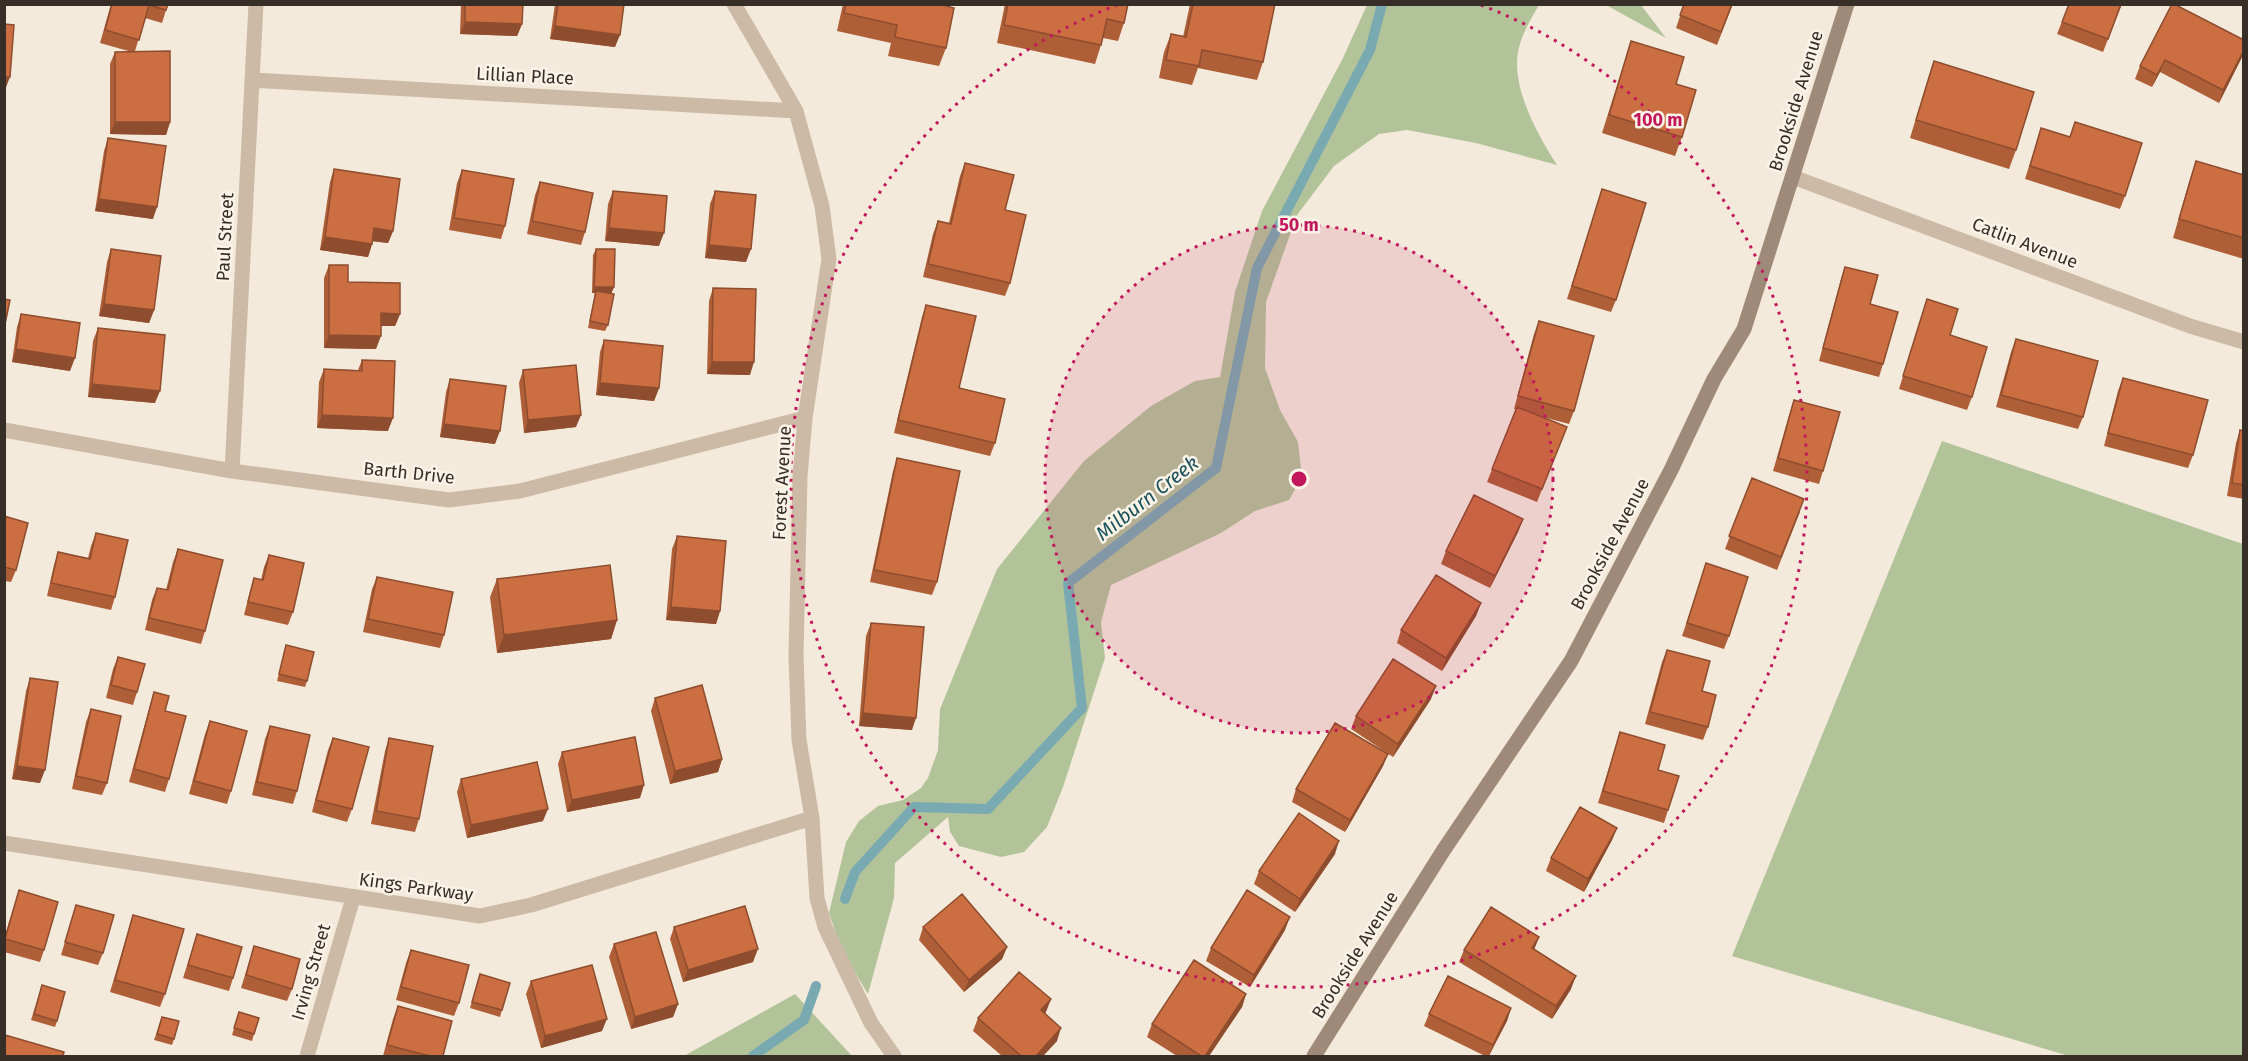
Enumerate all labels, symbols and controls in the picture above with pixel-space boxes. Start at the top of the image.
street label: Brookside Avenue [1764,28,1828,174]
street label: Lillian Place [475,62,575,90]
text: 100 m [1634,109,1682,131]
street label: Paul Street [212,192,238,282]
street label: Catlin Avenue [1969,213,2081,273]
text: 50 m [1279,214,1319,236]
street label: Forest Avenue [768,425,796,541]
water label: Milburn Creek [1091,450,1203,546]
street label: Barth Drive [362,457,456,489]
centre of rings [1289,469,1309,489]
street label: Brookside Avenue [1566,474,1654,614]
street label: Kings Parkway [357,868,475,906]
street label: Brookside Avenue [1307,887,1403,1023]
street label: Irving Street [287,921,335,1023]

